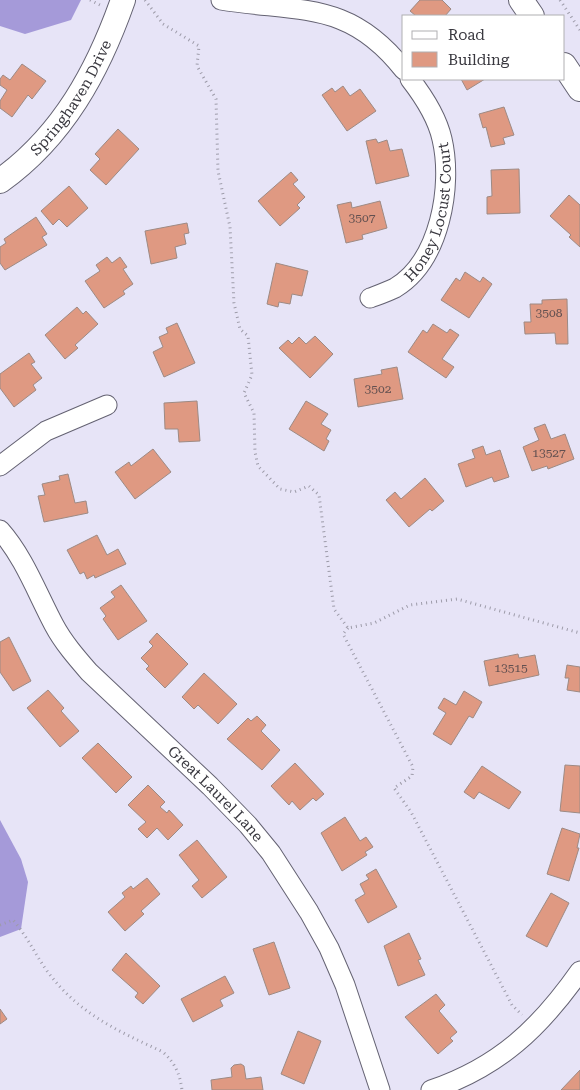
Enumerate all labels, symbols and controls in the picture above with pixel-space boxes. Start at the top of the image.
legend [402,15,565,80]
text: Road [448,26,485,44]
street label: Springhaven Drive [27,37,115,159]
text: Building [448,51,510,69]
street label: Honey Locust Court [401,141,455,285]
house number: 3507 [349,211,376,225]
house number: 3508 [536,306,563,320]
house number: 3502 [365,382,392,396]
house number: 13527 [532,446,566,460]
house number: 13515 [494,661,528,675]
street label: Great Laurel Lane [164,742,267,845]

